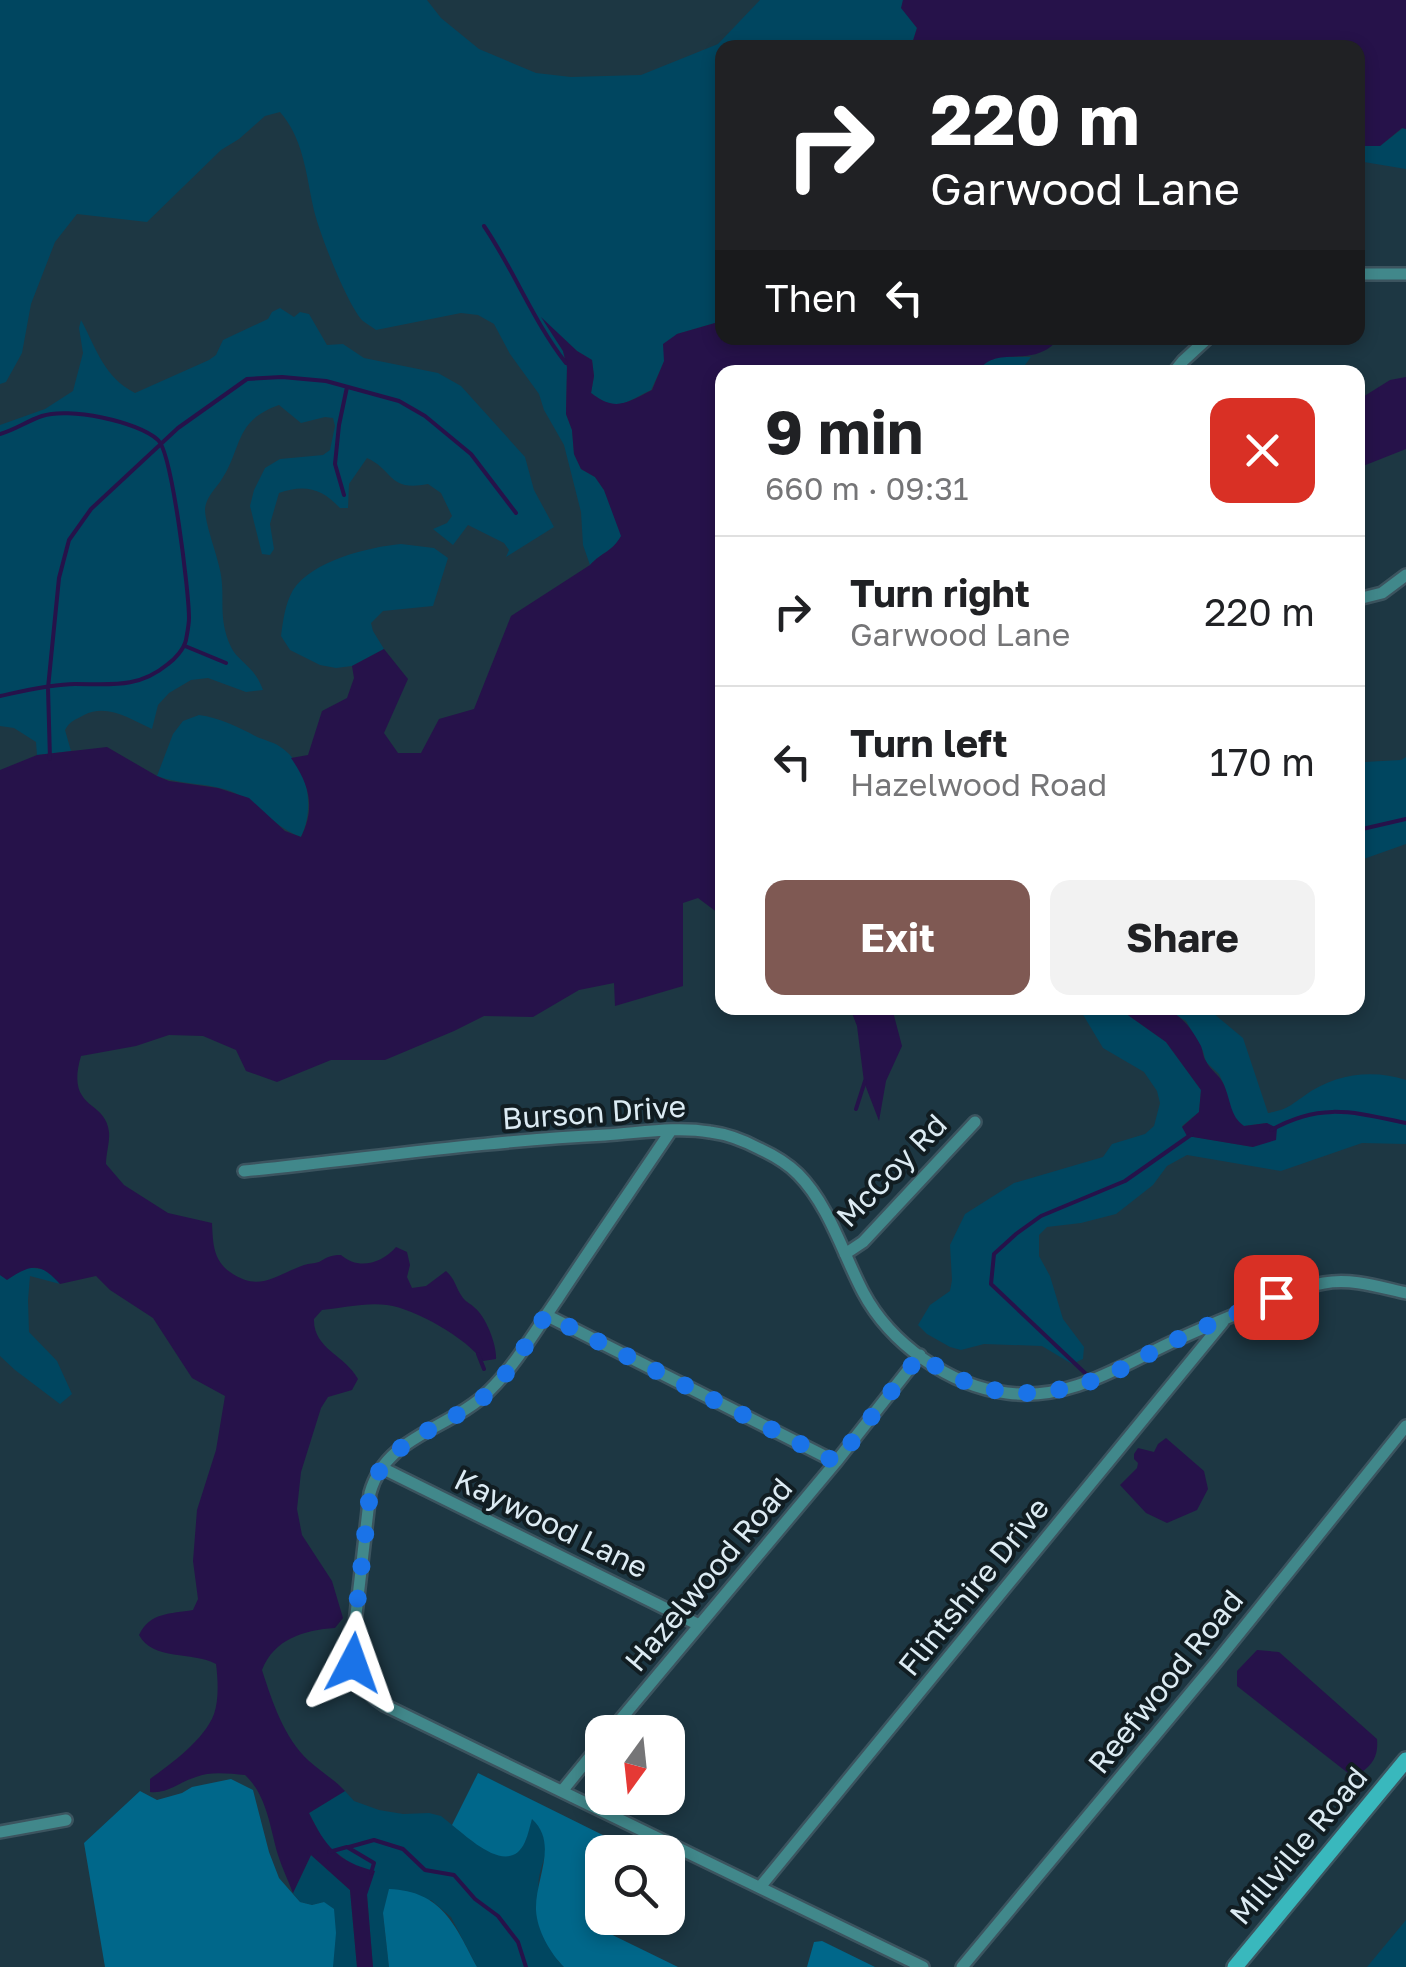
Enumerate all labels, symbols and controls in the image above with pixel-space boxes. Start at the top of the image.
text: 220 m [930,76,1140,160]
icon: right [765,80,895,210]
text: Garwood Lane [930,161,1240,215]
icon: left [877,270,932,325]
text: Then [765,275,857,320]
text: 9 min [765,395,923,467]
button: close [1210,398,1315,503]
text: 660 m · 09:31 [765,469,969,507]
text: Turn right [850,570,1030,615]
icon: right [765,584,820,639]
text: 220 m [1204,589,1315,634]
text: Garwood Lane [850,615,1070,653]
text: Turn left [850,720,1008,765]
icon: left [765,734,820,789]
text: 170 m [1210,739,1315,784]
text: Hazelwood Road [850,765,1107,803]
button: Exit [765,880,1030,995]
button: Share [1050,880,1315,995]
street label: Burson Drive [501,1088,687,1136]
street label: McCoy Rd [829,1106,954,1234]
pin [1234,1255,1319,1340]
icon: arrive [1249,1270,1304,1325]
street label: Kaywood Lane [449,1461,654,1585]
street label: Hazelwood Road [617,1470,800,1678]
street label: Flintshire Drive [890,1490,1056,1683]
street label: Reefwood Road [1080,1582,1250,1780]
position arrow [301,1611,405,1715]
north arrow [585,1715,685,1815]
map controls [585,1715,685,1935]
street label: Millville Road [1222,1759,1375,1931]
button: search [585,1835,685,1935]

